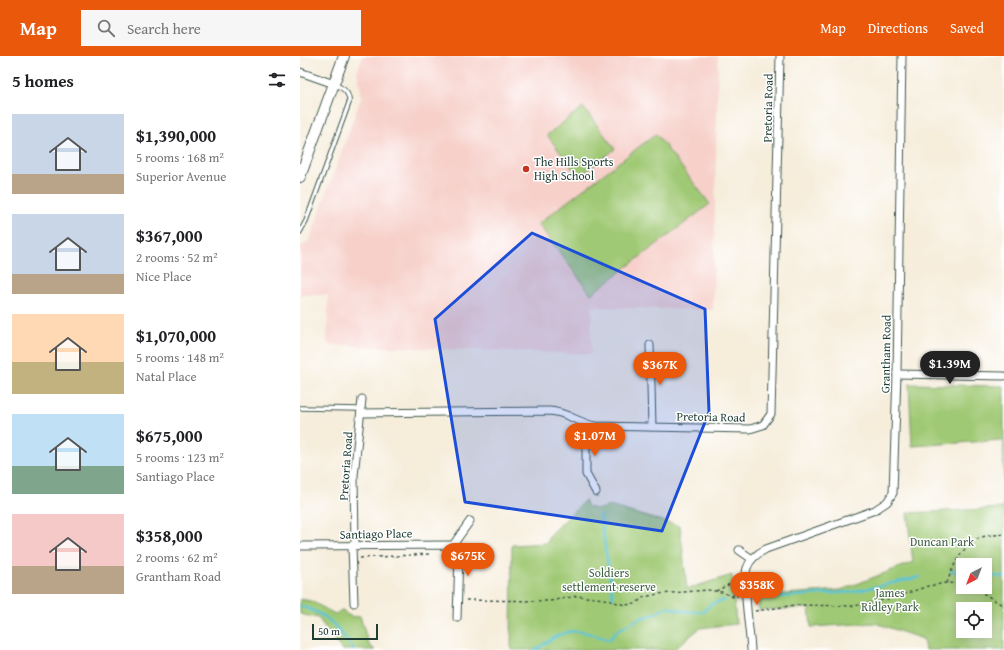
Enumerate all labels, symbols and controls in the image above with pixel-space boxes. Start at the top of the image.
search box [81,10,361,46]
text: Map [20,14,57,42]
icon: search [95,17,117,39]
text: Search here [127,18,201,39]
text: Map [820,18,846,38]
text: Directions [868,18,928,38]
text: Saved [950,18,984,38]
text: 5 homes [12,68,74,93]
icon: filters [266,69,288,91]
street label: Pretoria Road [758,73,777,143]
text: $1,390,000 [136,123,216,148]
icon: home [44,130,92,178]
text: 5 rooms · 168 m² [136,148,224,167]
place label: The Hills Sports High School [534,153,614,184]
marker: The Hills Sports High School [521,164,531,174]
text: Superior Avenue [136,167,226,186]
text: $367,000 [136,223,202,248]
icon: home [44,230,92,278]
text: 2 rooms · 52 m² [136,248,218,267]
text: Nice Place [136,267,192,286]
street label: Grantham Road [876,314,895,393]
text: $1,070,000 [136,323,216,348]
icon: home [44,330,92,378]
text: 5 rooms · 148 m² [136,348,224,367]
pin: $1.39M [917,351,983,385]
pin: $367K [632,352,688,386]
text: $1.39M [929,354,971,373]
text: $367K [642,355,678,374]
text: Natal Place [136,367,197,386]
street label: Pretoria Road [676,407,746,426]
text: $675,000 [136,423,202,448]
pin: $1.07M [562,423,628,457]
text: $1.07M [574,426,616,445]
icon: home [44,430,92,478]
street label: Pretoria Road [335,430,356,501]
text: 5 rooms · 123 m² [136,448,224,467]
text: Santiago Place [136,467,215,486]
text: $358,000 [136,523,202,548]
street label: Santiago Place [339,524,413,543]
icon: home [44,530,92,578]
park label: Duncan Park [910,533,975,550]
pin: $675K [440,543,496,577]
text: $675K [450,546,486,565]
text: 2 rooms · 62 m² [136,548,218,567]
north arrow [956,558,992,594]
map controls [956,558,992,638]
park label: Soldiers settlement reserve [562,564,656,595]
text: Grantham Road [136,567,221,586]
pin: $358K [729,572,785,606]
text: $358K [739,575,775,594]
park label: James Ridley Park [861,584,920,615]
button: locate [956,602,992,638]
scale bar [312,622,378,641]
text: 50 m [318,623,340,639]

